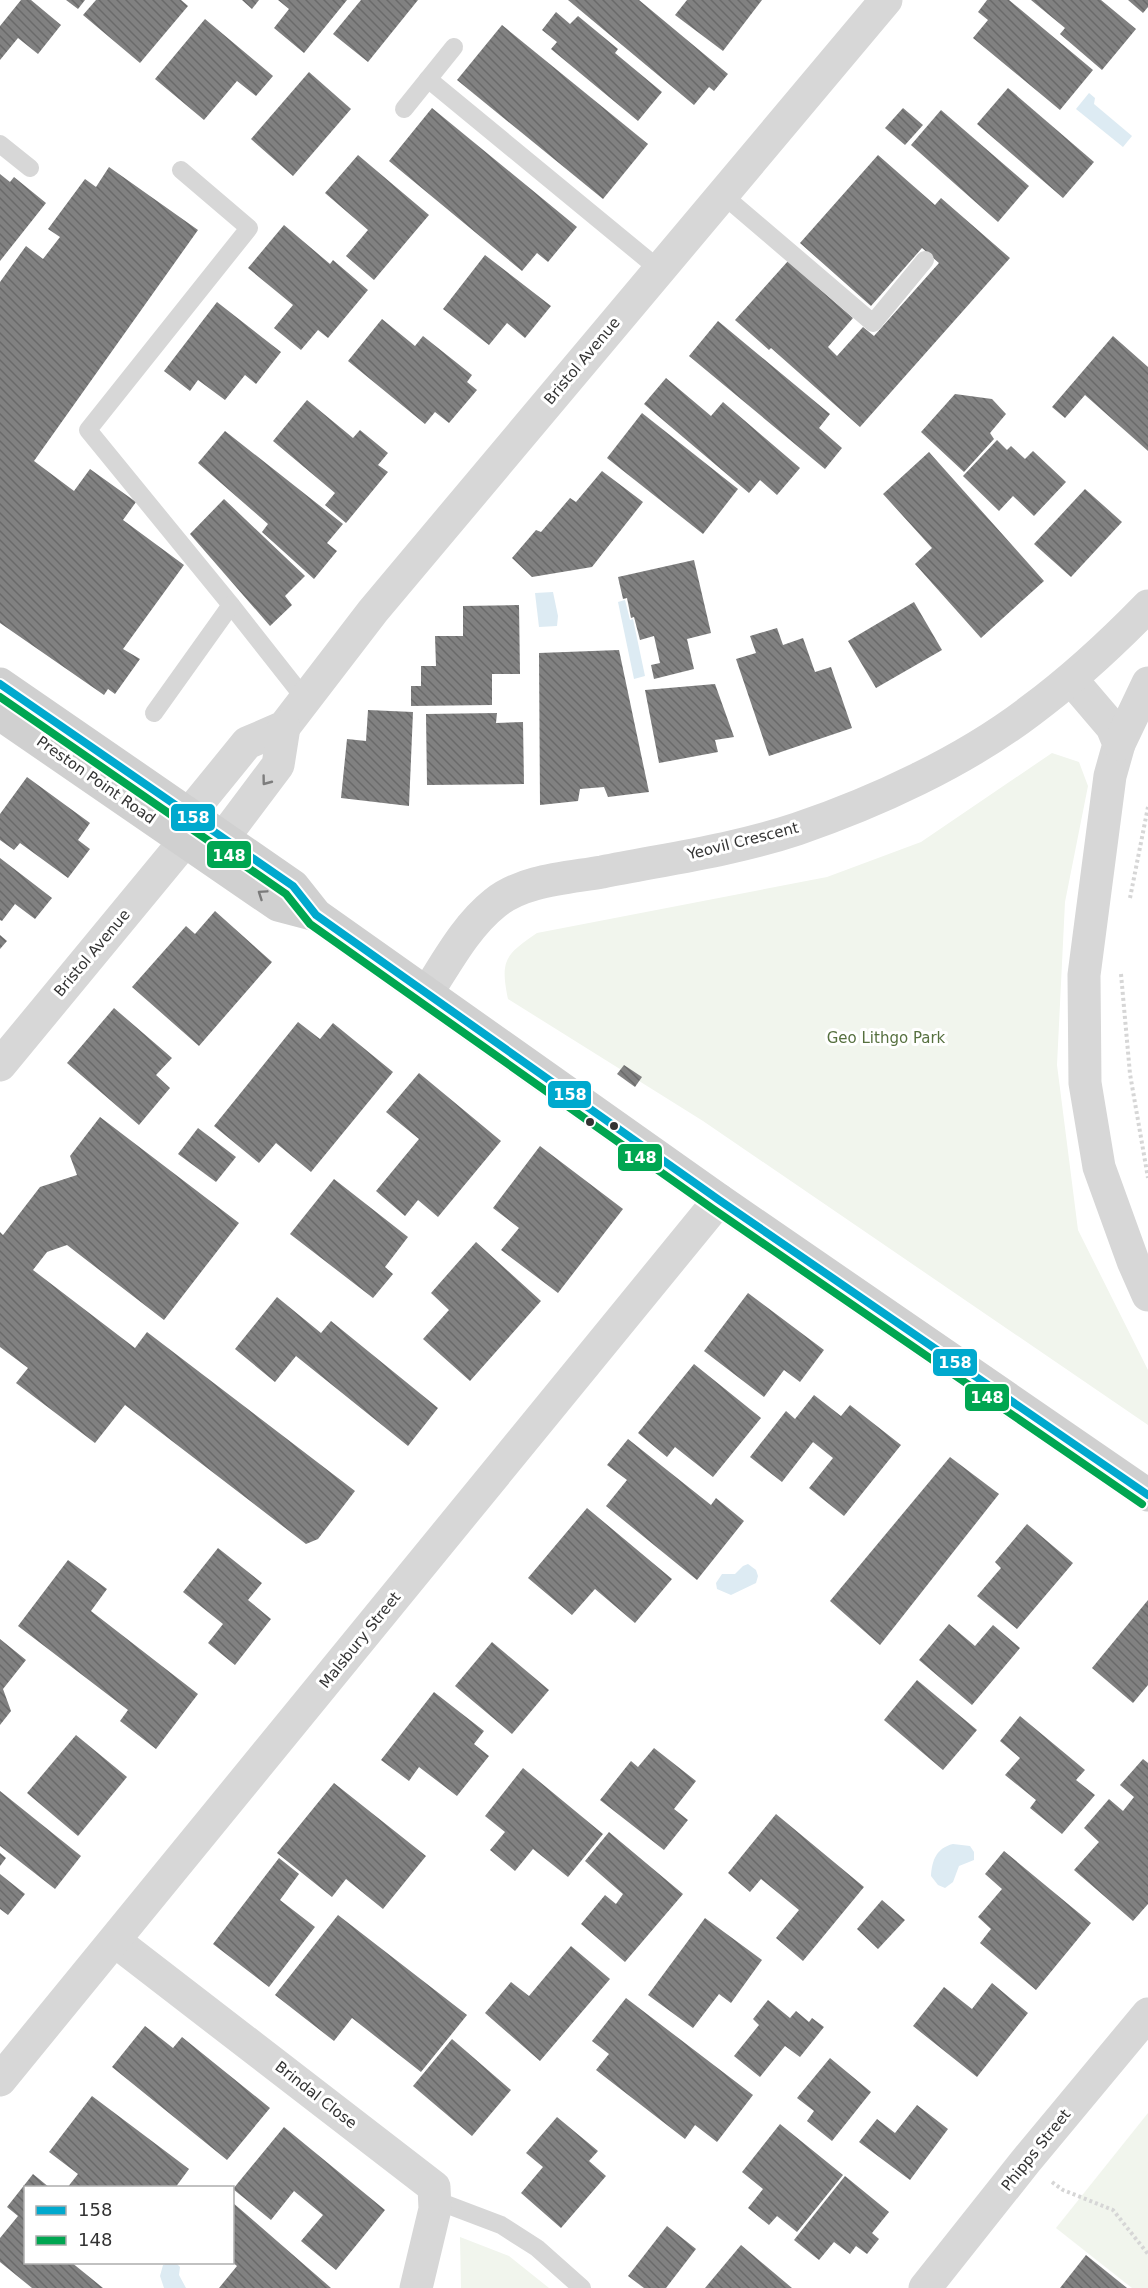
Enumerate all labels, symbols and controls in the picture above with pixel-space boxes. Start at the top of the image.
street label: Bristol Avenue [540,314,624,408]
street label: Preston Point Road [33,732,159,828]
one-way arrow [262,774,273,785]
line badge: 158 [170,803,216,832]
text: 158 [176,808,210,827]
street label: Yeovil Crescent [685,818,800,864]
line badge: 148 [206,840,252,869]
text: 148 [212,846,246,865]
one-way arrow [258,890,268,902]
street label: Bristol Avenue [50,906,134,1000]
park label: Geo Lithgo Park [827,1029,946,1047]
line badge: 158 [547,1080,592,1109]
text: 158 [553,1085,587,1104]
unlabelled marker [584,1116,596,1128]
unlabelled marker [608,1120,620,1132]
line badge: 148 [617,1143,663,1172]
text: 148 [623,1148,657,1167]
line badge: 158 [932,1348,978,1377]
text: 158 [938,1353,972,1372]
line badge: 148 [964,1383,1010,1412]
text: 148 [970,1388,1004,1407]
street label: Malsbury Street [316,1588,404,1692]
street label: Brindal Close [272,2058,360,2132]
street label: Phipps Street [998,2105,1075,2194]
legend [24,2186,234,2264]
text: 158 [78,2199,112,2220]
text: 148 [78,2229,112,2250]

